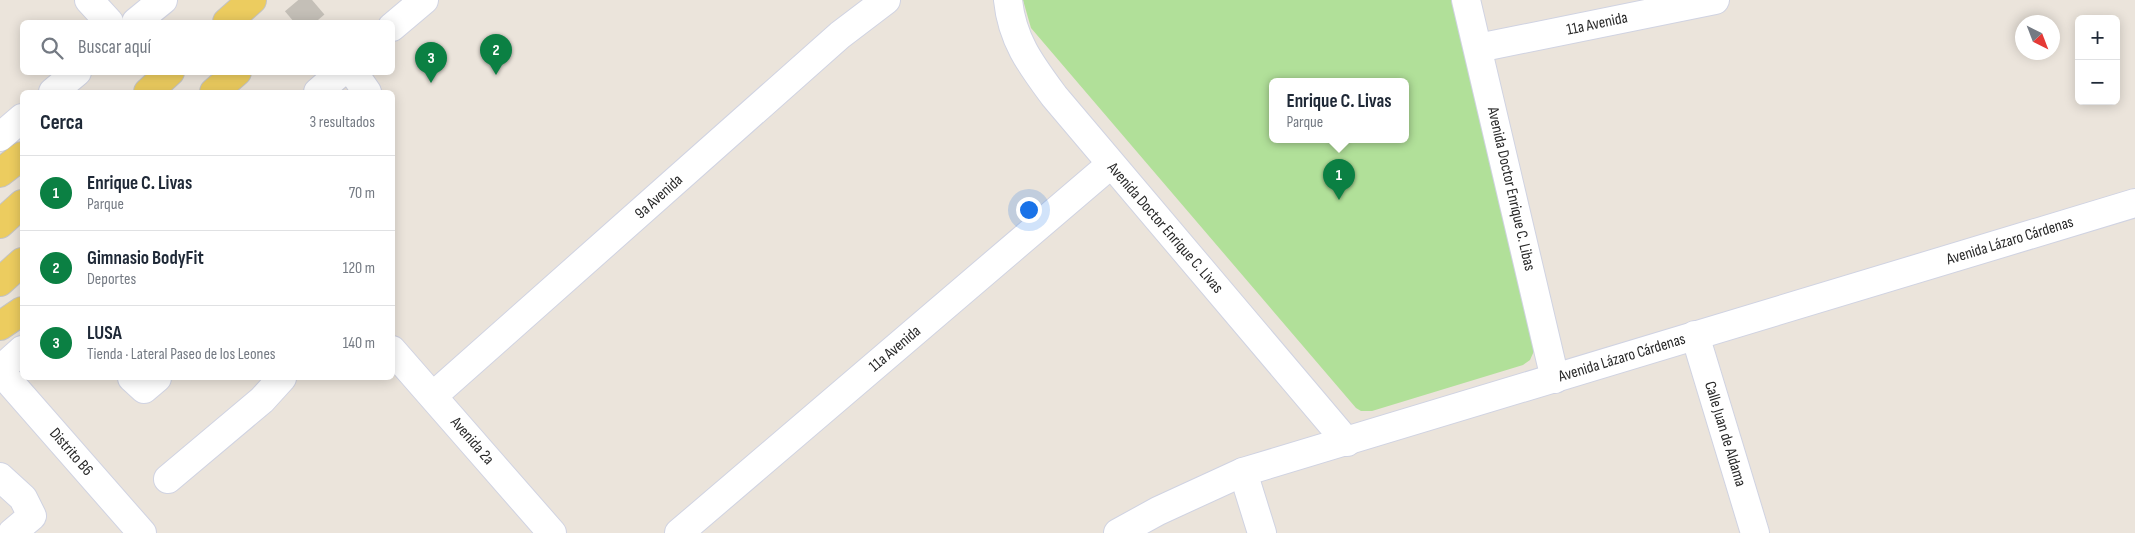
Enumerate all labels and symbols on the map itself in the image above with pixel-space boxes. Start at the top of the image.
street label: 11a Avenida [1565,8,1629,40]
north arrow [2015,15,2060,60]
pin: 2 [480,34,512,75]
pin: 3 [415,42,447,83]
street label: Avenida Doctor Enrique C. Libas [1483,104,1539,273]
street label: Avenida Doctor Enrique C. Livas [1102,158,1227,297]
pin: 1 [1323,159,1355,200]
street label: 9a Avenida [631,171,687,223]
your location [1016,197,1042,223]
street label: Avenida Lázaro Cárdenas [1943,213,2076,270]
street label: 11a Avenida [865,322,925,376]
street label: Avenida Lázaro Cárdenas [1555,330,1688,387]
street label: Calle Juan de Aldama [1700,379,1750,489]
street label: Avenida 2a [445,412,498,469]
street label: Distrito B6 [45,424,97,480]

